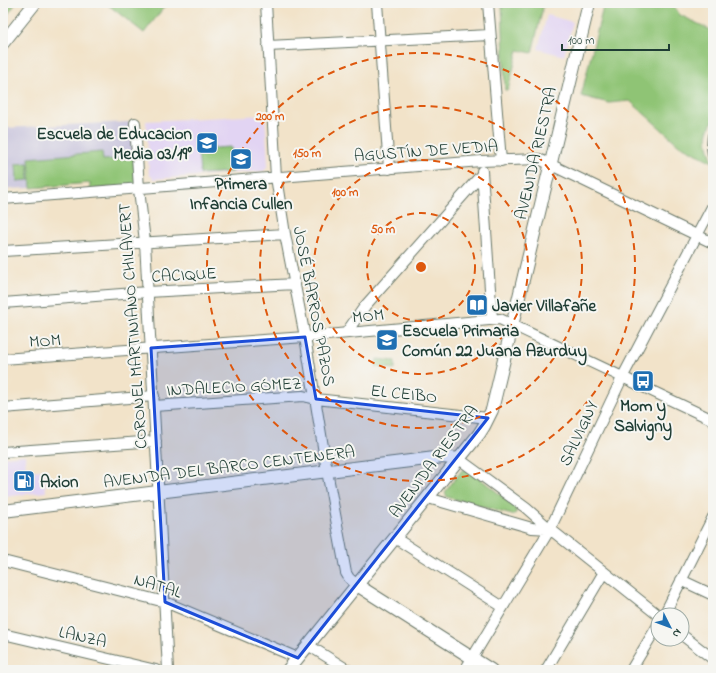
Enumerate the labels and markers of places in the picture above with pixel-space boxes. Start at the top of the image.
place label: Escuela de Educacion Media 03/19° [36,122,193,167]
school or university icon: Escuela de Educacion Media 03/19° [194,130,220,156]
school or university icon: Primera Infancia Cullen [228,146,254,172]
place label: Primera Infancia Cullen [190,172,293,217]
centre of rings [414,260,428,274]
library icon: Javier Villafañe [464,292,490,318]
place label: Javier Villafañe [492,294,597,319]
place label: Escuela Primaria Común 22 Juana Azurduy [402,319,588,366]
school or university icon: Escuela Primaria Común 22 Juana Azurduy [374,327,400,353]
bus stop icon: Mom y Salvigny [630,368,656,394]
place label: Mom y Salvigny [614,394,673,441]
fuel station icon: Axion [11,468,37,494]
place label: Axion [40,470,79,495]

